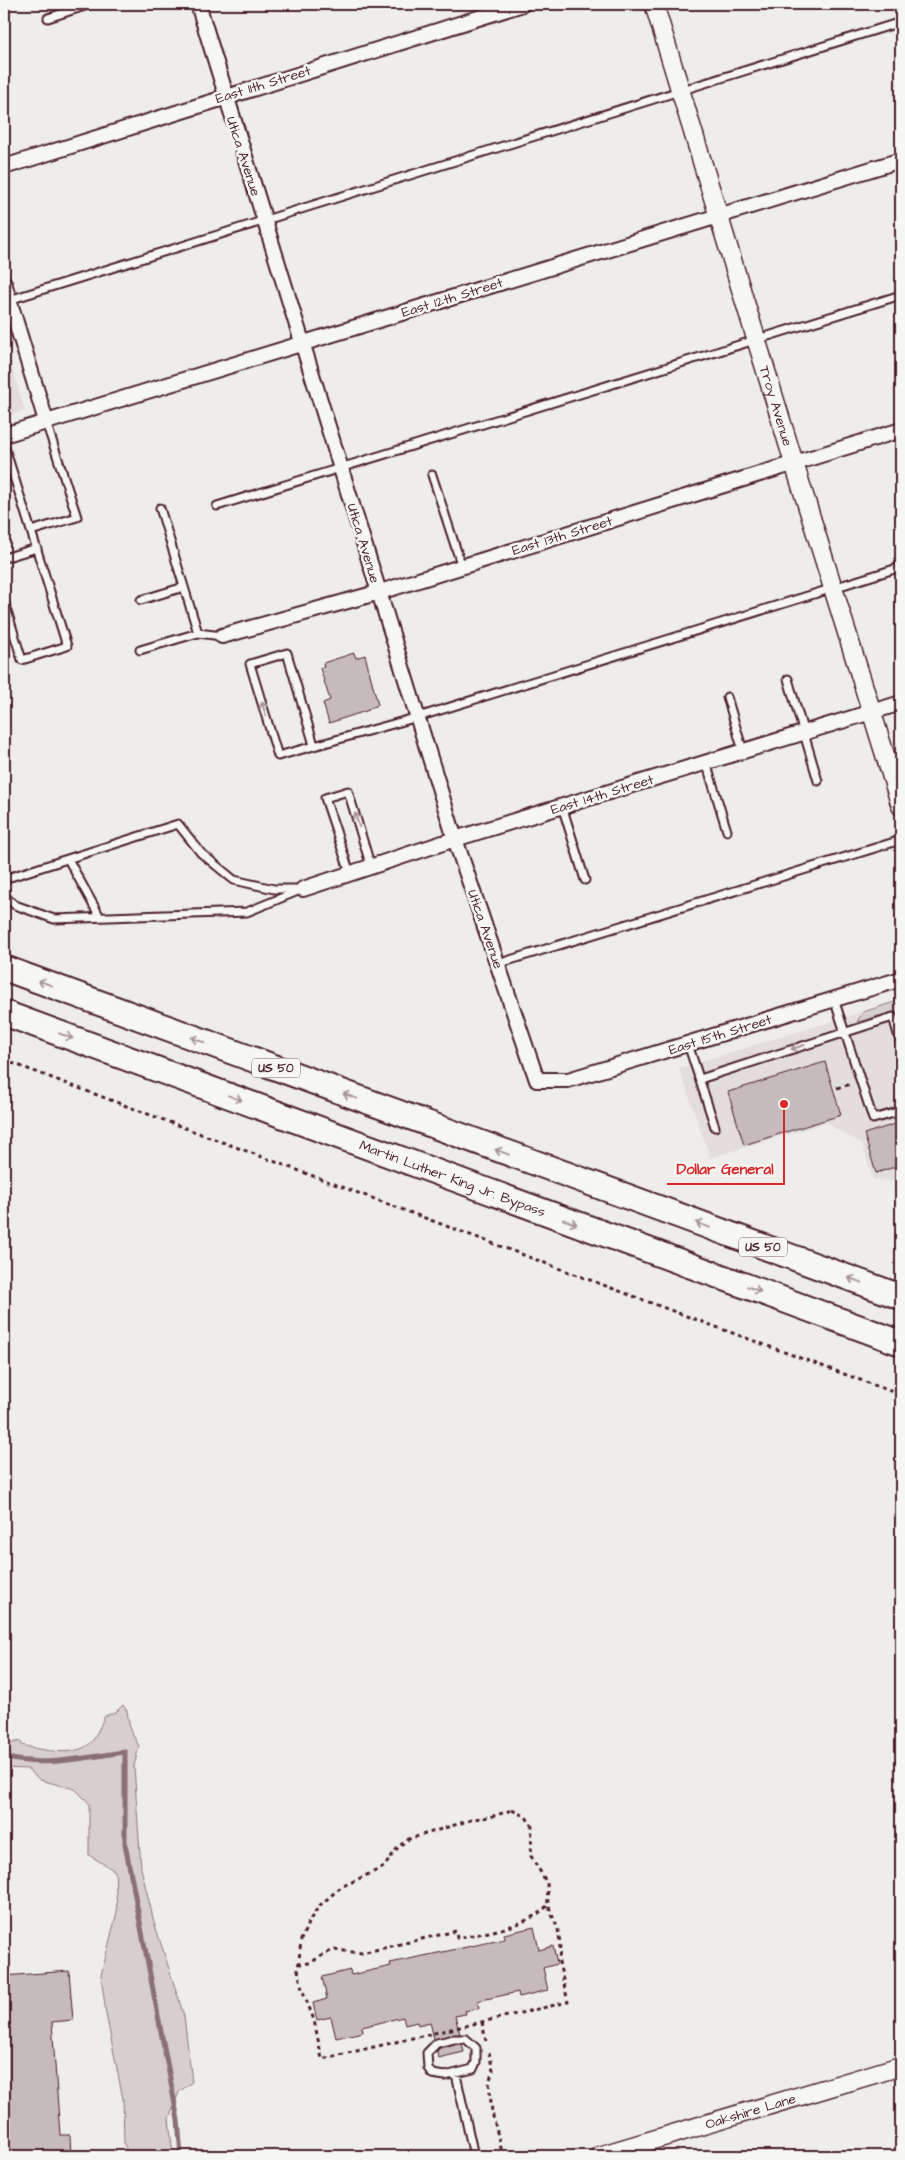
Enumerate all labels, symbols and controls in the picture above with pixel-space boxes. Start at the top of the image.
street label: East 11th Street [213,61,314,109]
street label: Utica Avenue [221,114,265,199]
street label: East 12th Street [399,273,506,323]
street label: Troy Avenue [754,363,797,449]
street label: Utica Avenue [341,501,385,586]
street label: East 13th Street [510,511,615,561]
one-way arrow [259,701,269,717]
street label: East 14th Street [548,770,656,820]
one-way arrow [351,812,361,828]
street label: Utica Avenue [462,887,508,972]
one-way arrow [38,978,53,987]
street label: East 15th Street [666,1010,775,1060]
one-way arrow [58,1032,73,1041]
one-way arrow [190,1034,205,1043]
one-way arrow [791,1043,807,1053]
road number: US 50 [252,1058,300,1078]
one-way arrow [343,1091,358,1100]
one-way arrow [226,1094,242,1103]
street label: Martin Luther King Jr. Bypass [356,1136,548,1222]
one-way arrow [495,1147,511,1156]
callout: Dollar General [667,1154,784,1184]
text: Dollar General [676,1159,774,1180]
one-way arrow [562,1218,578,1227]
one-way arrow [695,1220,711,1229]
road number: US 50 [739,1238,787,1256]
one-way arrow [848,1275,864,1284]
one-way arrow [746,1285,762,1294]
street label: Oakshire Lane [703,2089,799,2135]

